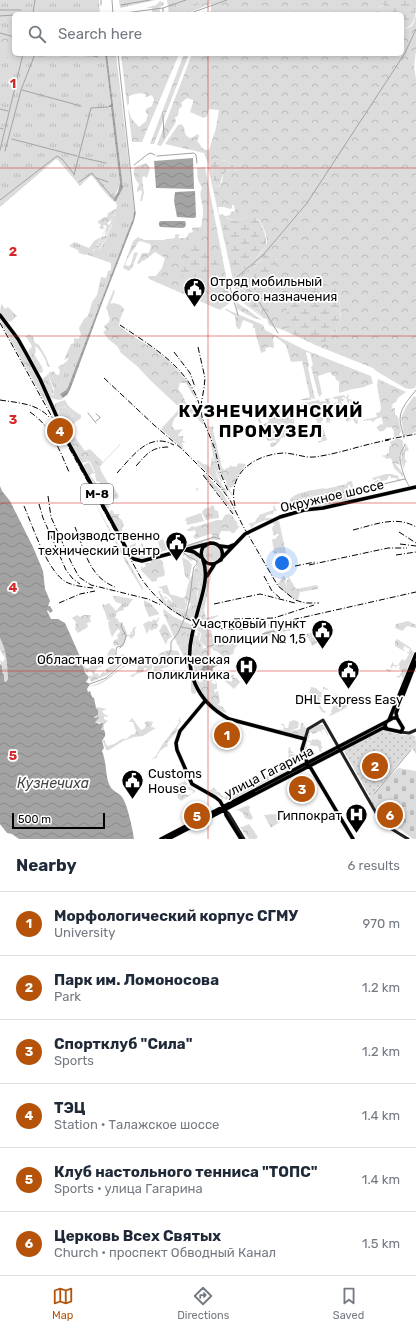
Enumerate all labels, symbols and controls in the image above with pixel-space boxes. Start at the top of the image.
search box [12,12,404,56]
icon: search [26,23,48,45]
text: Search here [58,25,142,43]
text: 1 [10,76,16,91]
text: 2 [9,244,17,259]
place label: Отряд мобильный особого назначения [210,274,337,304]
public building icon: Отряд мобильный особого назначения [181,275,207,308]
district label: КУЗНЕЧИХИНСКИЙ ПРОМУЗЕЛ [178,401,364,441]
text: 3 [9,412,18,427]
pin: 4 [47,416,73,446]
street label: Окружное шоссе [279,477,385,515]
road number: М-8 [81,484,113,504]
place label: Производственно технический центр [38,528,160,558]
public building icon: Производственно технический центр [163,529,189,562]
your location [272,553,292,573]
text: 4 [9,580,18,595]
place label: Участковый пункт полиции № 1,5 [192,616,306,646]
public building icon: Участковый пункт полиции № 1,5 [309,617,335,650]
place label: Областная стоматологическая поликлиника [37,652,230,682]
hospital icon: Областная стоматологическая поликлиника [233,653,259,686]
public building icon: DHL Express Easy [336,658,362,691]
place label: DHL Express Easy [295,692,403,707]
pin: 1 [214,720,240,750]
street label: улица Гагарина [222,743,316,801]
text: 5 [9,748,17,763]
pin: 2 [362,751,388,781]
place label: Customs House [148,766,202,796]
public building icon: Customs House [120,767,146,800]
pin: 3 [289,774,315,804]
water label: Кузнечиха [17,775,89,792]
pin: 6 [377,800,403,830]
pin: 5 [184,801,210,831]
hospital icon: Гиппократ [344,802,370,835]
place label: Гиппократ [277,808,342,823]
scale bar [12,811,105,830]
text: 500 m [18,813,51,826]
text: Nearby [16,855,77,875]
text: 6 results [348,858,400,873]
text: Морфологический корпус СГМУ [54,907,298,925]
text: 1 [26,916,32,931]
text: 970 m [363,916,400,931]
text: University [54,925,115,940]
text: Парк им. Ломоносова [54,971,219,989]
text: 2 [25,980,33,995]
text: 1.2 km [362,980,400,995]
text: Park [54,989,81,1004]
text: Спортклуб "Сила" [54,1035,192,1053]
text: 3 [25,1044,33,1059]
text: 1.2 km [362,1044,400,1059]
text: Sports [54,1053,94,1068]
text: ТЭЦ [54,1099,86,1117]
text: 4 [25,1108,33,1123]
text: 1.4 km [362,1108,400,1123]
text: Station · Талажское шоссе [54,1117,219,1132]
text: Клуб настольного тенниса "ТОПС" [54,1163,317,1181]
text: 5 [25,1172,33,1187]
text: 1.4 km [362,1172,400,1187]
text: Sports · улица Гагарина [54,1181,203,1196]
text: Церковь Всех Святых [54,1227,221,1245]
text: 6 [25,1236,33,1251]
text: 1.5 km [362,1236,400,1251]
text: Church · проспект Обводный Канал [54,1245,276,1260]
tab: Map [52,1285,74,1322]
tab: Directions [177,1285,229,1322]
tab: Saved [333,1285,364,1322]

